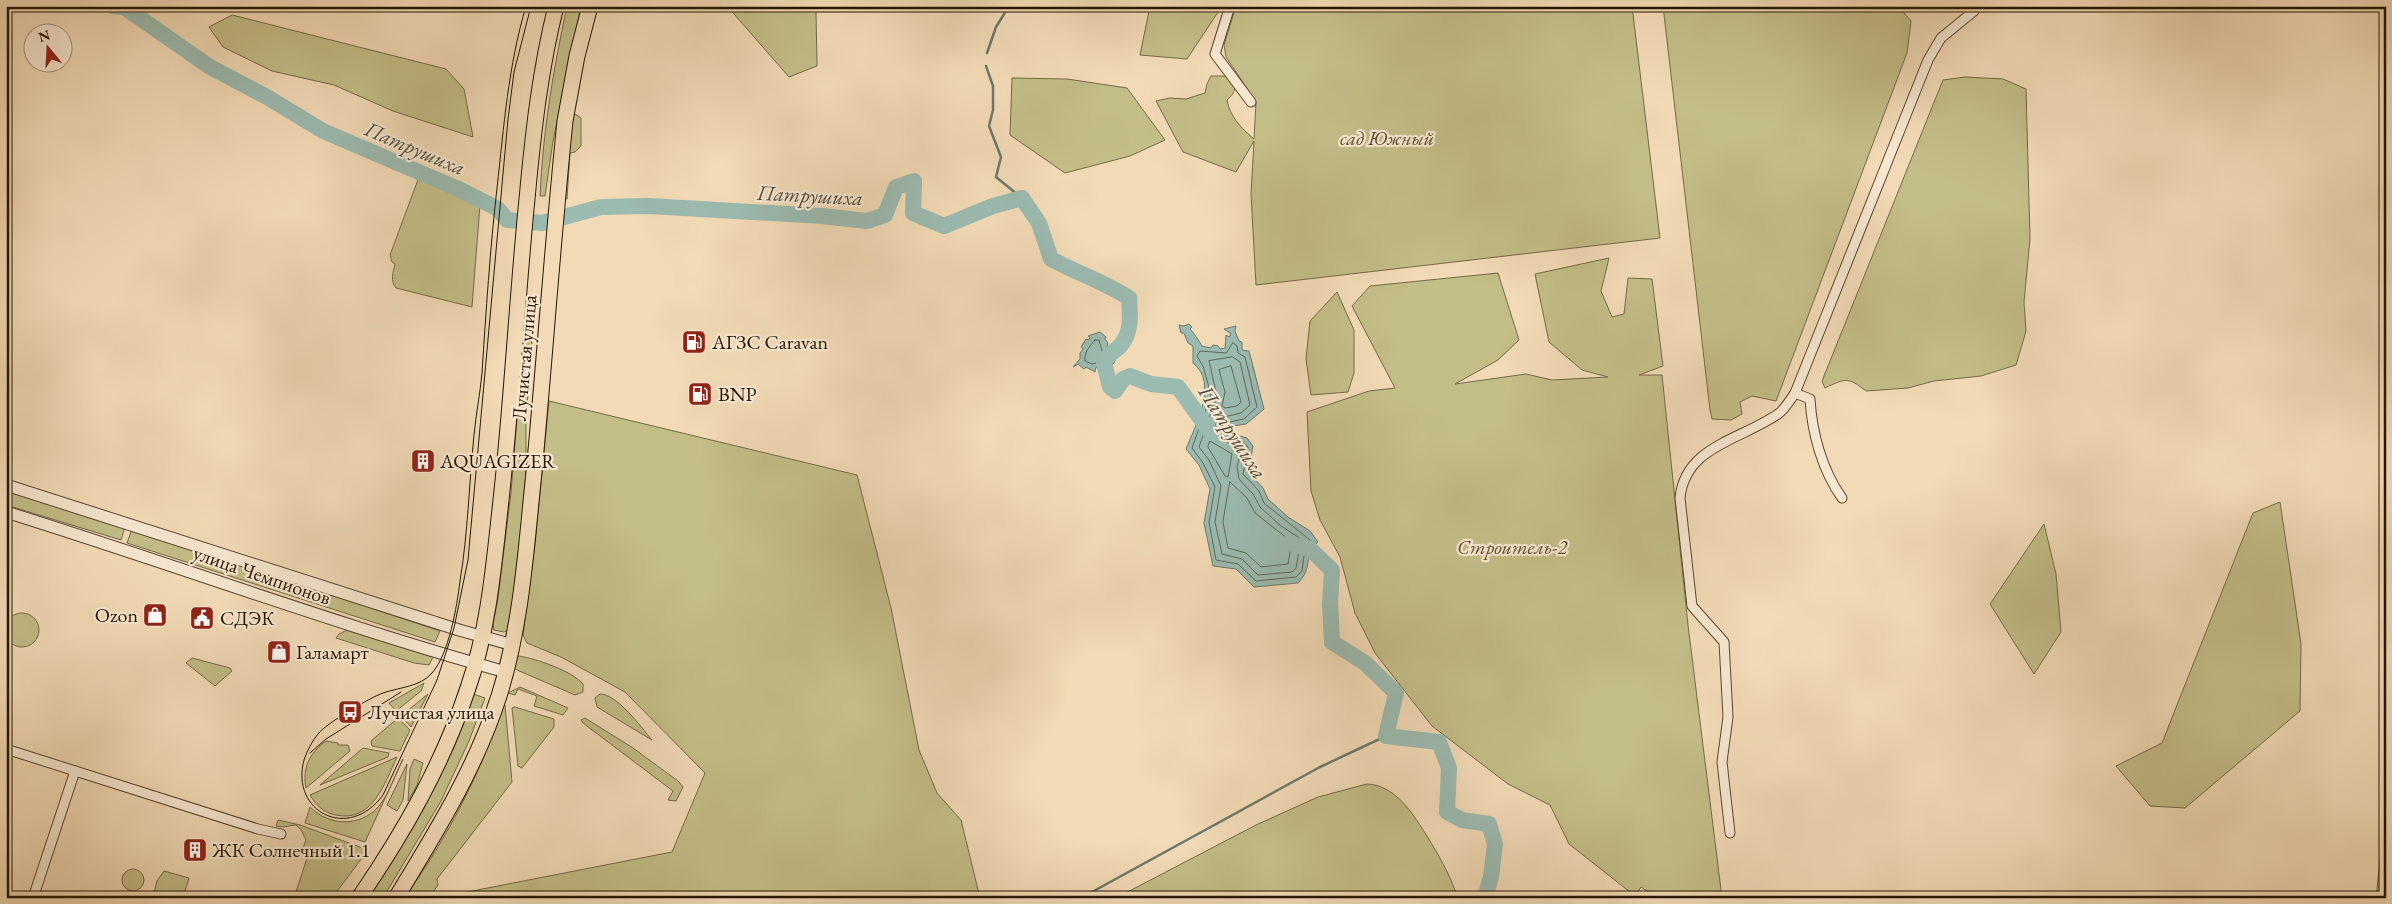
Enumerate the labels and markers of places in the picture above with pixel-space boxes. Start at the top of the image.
fuel station icon: АГЗС Caravan [681,329,707,355]
place label: АГЗС Caravan [711,329,828,355]
fuel station icon: BNP [687,381,713,407]
place label: BNP [718,381,757,407]
building icon: AQUAGIZER [410,448,436,474]
place label: AQUAGIZER [439,448,556,474]
place label: Ozon [95,602,138,628]
shop icon: Ozon [142,602,168,628]
public building icon: СДЭК [189,605,215,631]
place label: СДЭК [220,605,275,631]
shop icon: Галамарт [266,639,292,665]
place label: Галамарт [296,639,369,665]
bus stop icon: Лучистая улица [337,699,363,725]
place label: Лучистая улица [368,699,494,725]
building icon: ЖК Солнечный 1.1 [182,837,208,863]
place label: ЖК Солнечный 1.1 [211,837,370,863]

